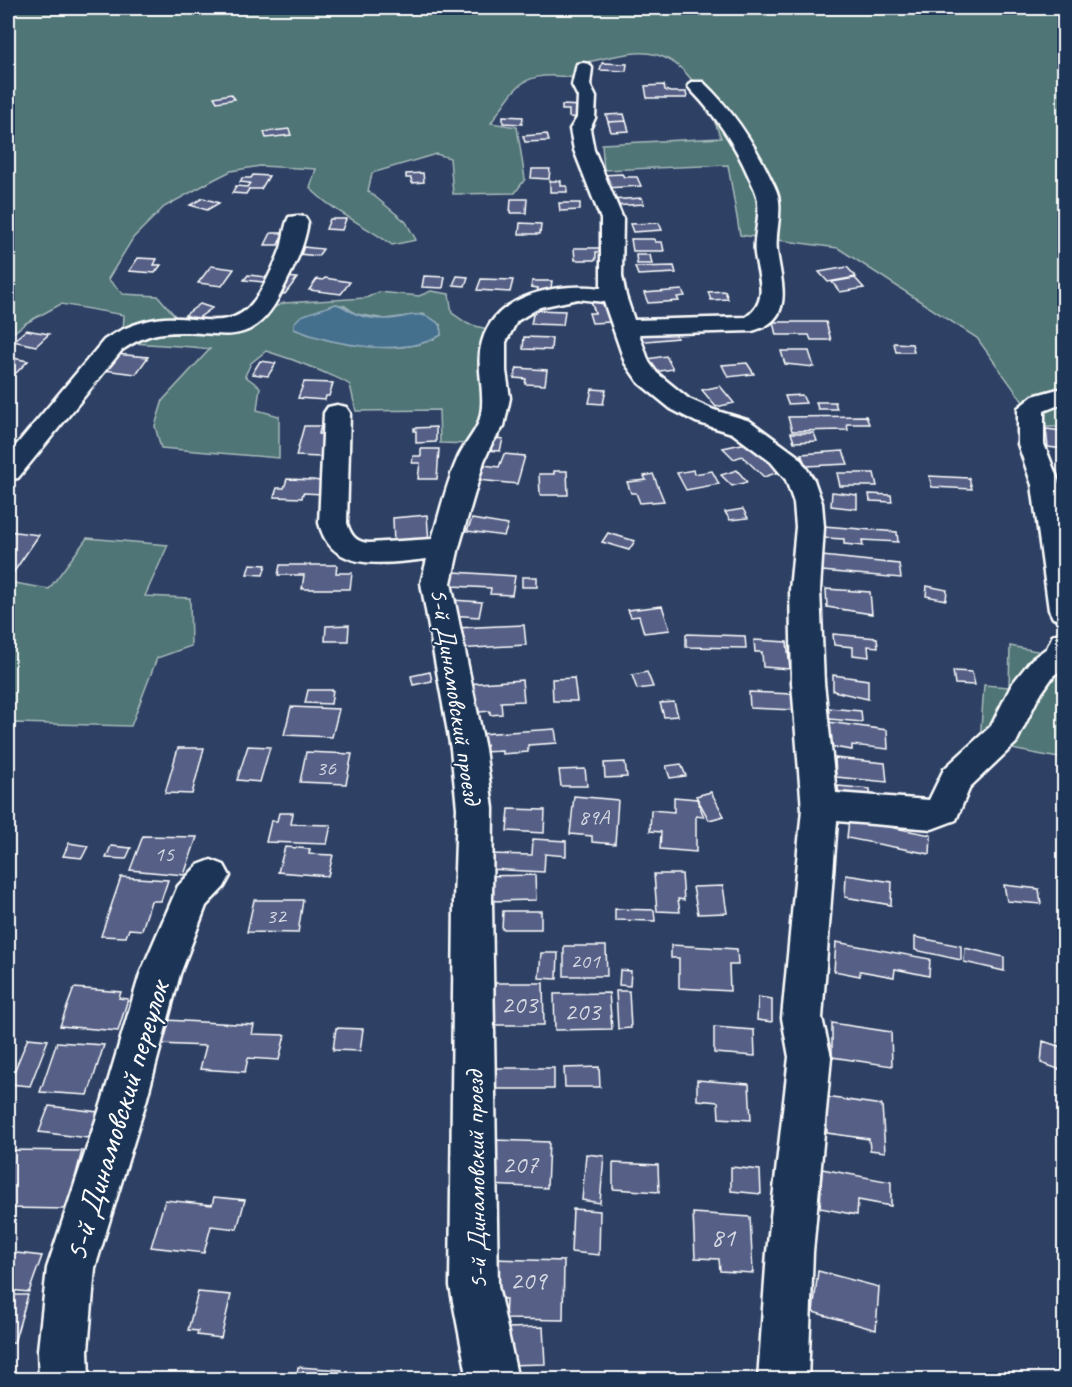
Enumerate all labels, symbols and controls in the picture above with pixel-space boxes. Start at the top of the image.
street label: 5-й Динамовский проезд [423,586,490,809]
house number: 36 [316,754,337,782]
house number: 89А [579,803,610,831]
house number: 15 [154,840,175,868]
house number: 32 [266,902,288,930]
house number: 201 [570,947,601,975]
street label: 5-й Динамовский переулок [55,973,180,1266]
house number: 203 [501,987,539,1021]
house number: 203 [564,994,602,1028]
street label: 5-й Динамовский проезд [458,1068,494,1289]
house number: 207 [502,1147,540,1181]
house number: 81 [711,1220,737,1254]
house number: 209 [510,1263,548,1297]

